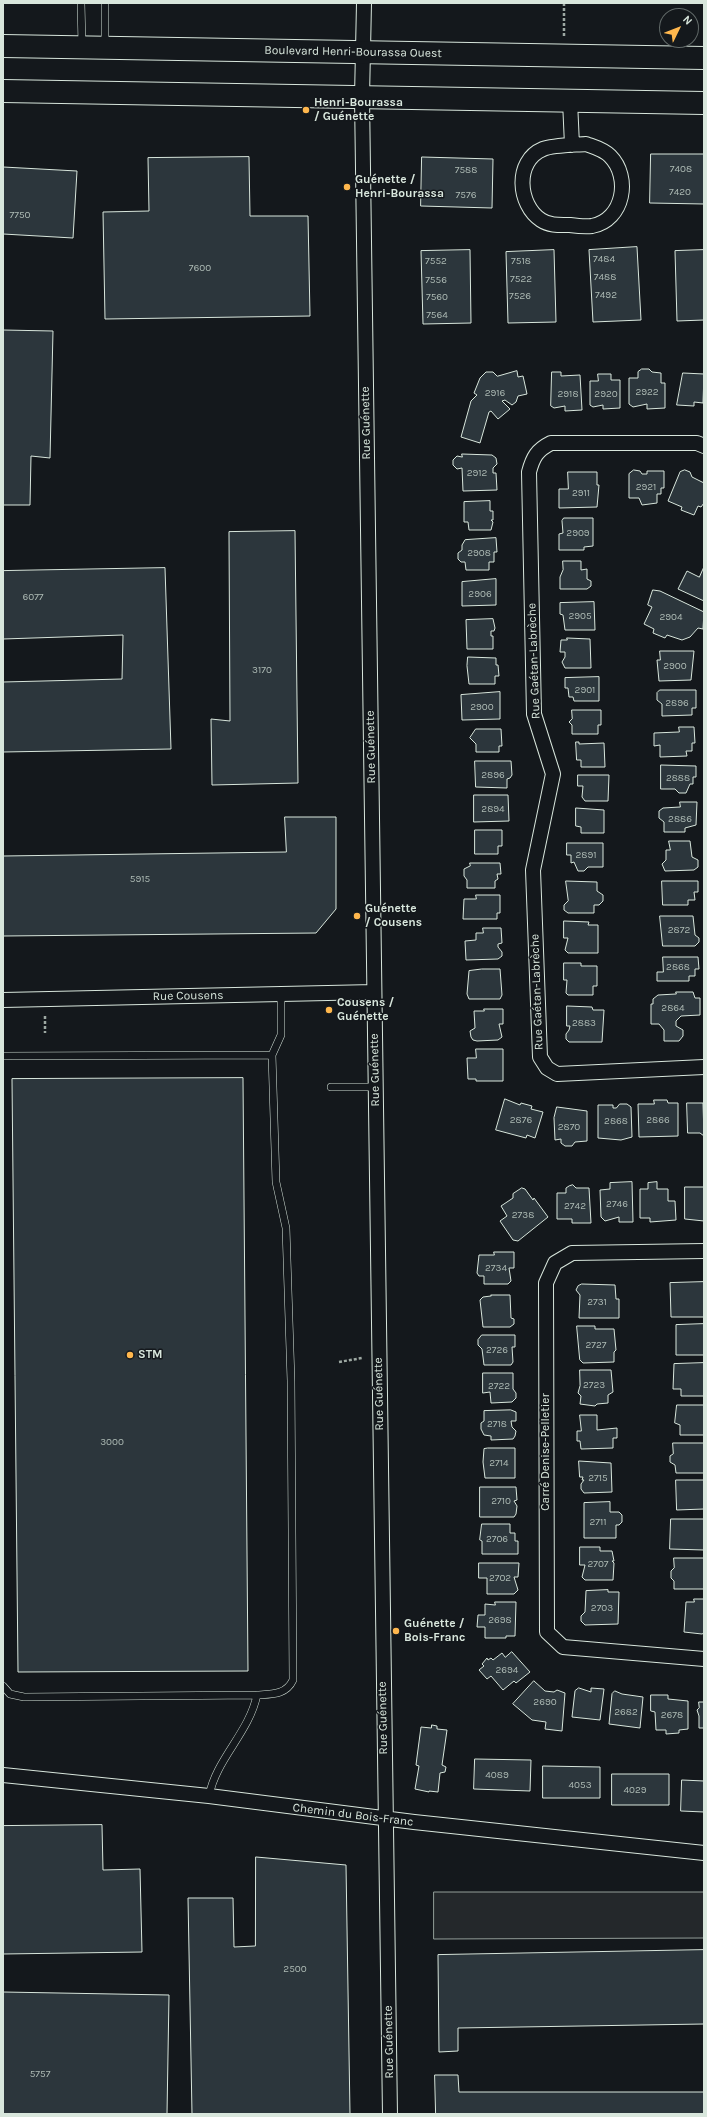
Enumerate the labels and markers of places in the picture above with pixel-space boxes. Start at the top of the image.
place label: Henri-Bourassa / Guénette [314,96,403,124]
marker: Henri-Bourassa / Guénette [301,105,311,115]
place label: Guénette / Henri-Bourassa [355,173,444,201]
marker: Guénette / Henri-Bourassa [342,182,352,192]
place label: Guénette / Cousens [365,902,422,930]
marker: Guénette / Cousens [352,911,362,921]
place label: Cousens / Guénette [337,996,394,1024]
marker: Cousens / Guénette [324,1005,334,1015]
place label: STM [138,1348,163,1362]
marker: STM [125,1350,135,1360]
place label: Guénette / Bois-Franc [404,1617,465,1645]
marker: Guénette / Bois-Franc [391,1626,401,1636]

